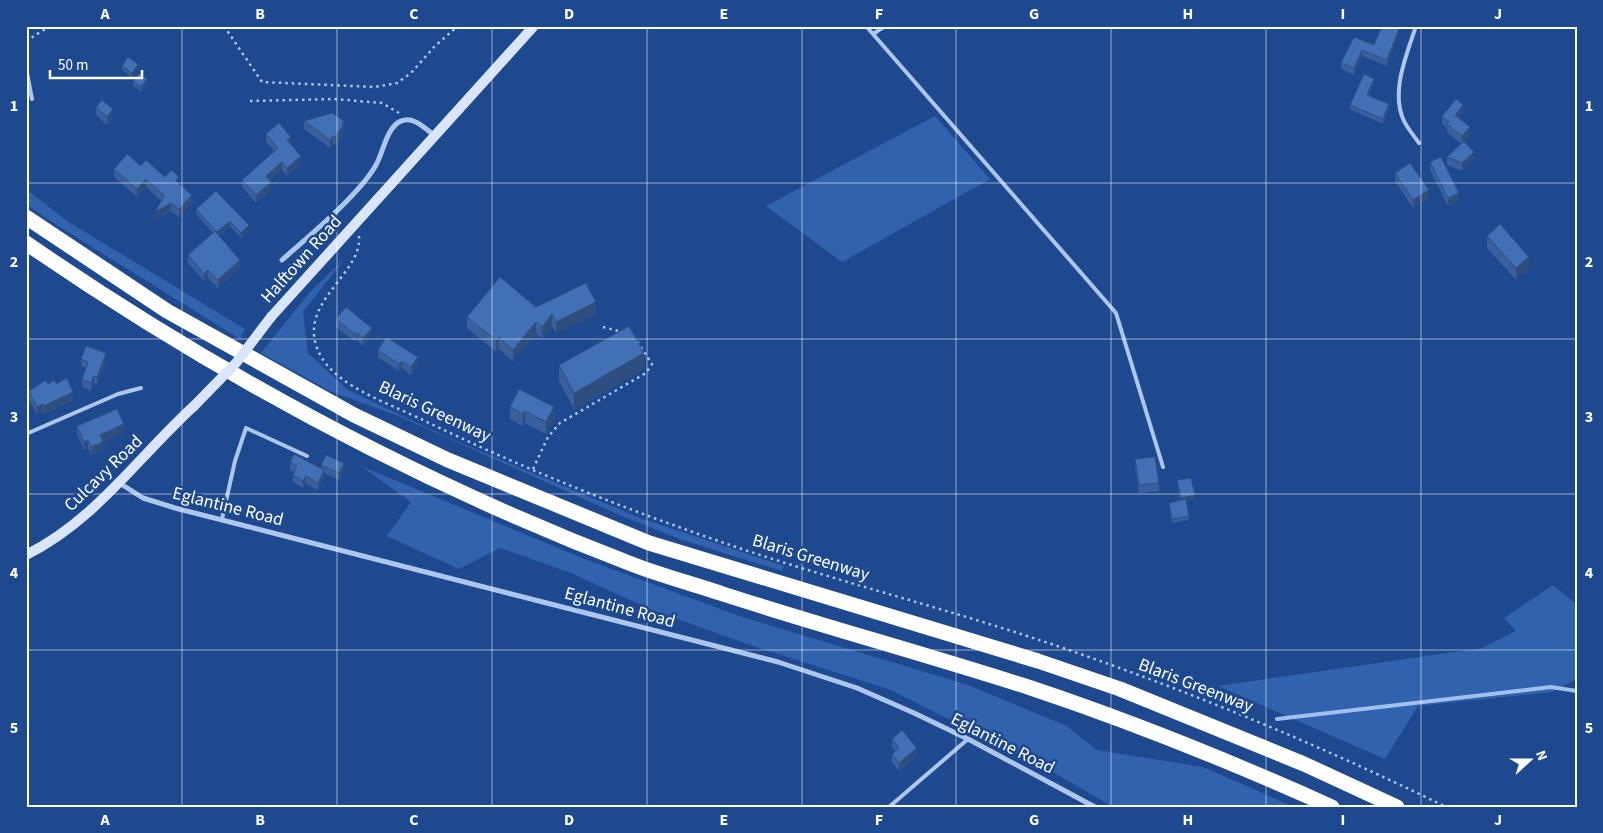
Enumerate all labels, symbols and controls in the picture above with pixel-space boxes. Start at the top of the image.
text: A [99,3,110,25]
text: B [255,3,265,25]
text: C [409,3,419,25]
text: D [564,3,574,25]
text: E [720,3,728,25]
text: F [875,3,883,25]
text: G [1029,3,1039,25]
text: H [1183,3,1193,25]
text: I [1341,3,1345,25]
text: J [1494,3,1502,25]
scale bar [50,48,142,80]
text: 50 m [58,55,88,76]
text: 1 [10,95,18,117]
text: 1 [1585,95,1593,117]
street label: Halftown Road [255,210,348,309]
text: 2 [10,251,18,273]
text: 2 [1585,251,1593,273]
street label: Blaris Greenway [375,375,496,449]
text: 3 [10,406,18,428]
text: 3 [1585,406,1593,428]
street label: Culcavy Road [58,429,148,517]
street label: Eglantine Road [170,481,286,532]
street label: Blaris Greenway [749,528,873,587]
text: 4 [10,562,19,584]
text: 4 [1585,562,1594,584]
street label: Eglantine Road [562,581,678,634]
street label: Blaris Greenway [1135,652,1257,719]
street label: Eglantine Road [946,707,1059,780]
text: 5 [10,717,18,739]
text: 5 [1585,717,1593,739]
north arrow [1506,736,1556,786]
text: N [1530,748,1552,764]
text: A [99,809,110,831]
text: B [255,809,265,831]
text: C [409,809,419,831]
text: D [564,809,574,831]
text: E [720,809,728,831]
text: F [875,809,883,831]
text: G [1029,809,1039,831]
text: H [1183,809,1193,831]
text: I [1341,809,1345,831]
text: J [1494,809,1502,831]

